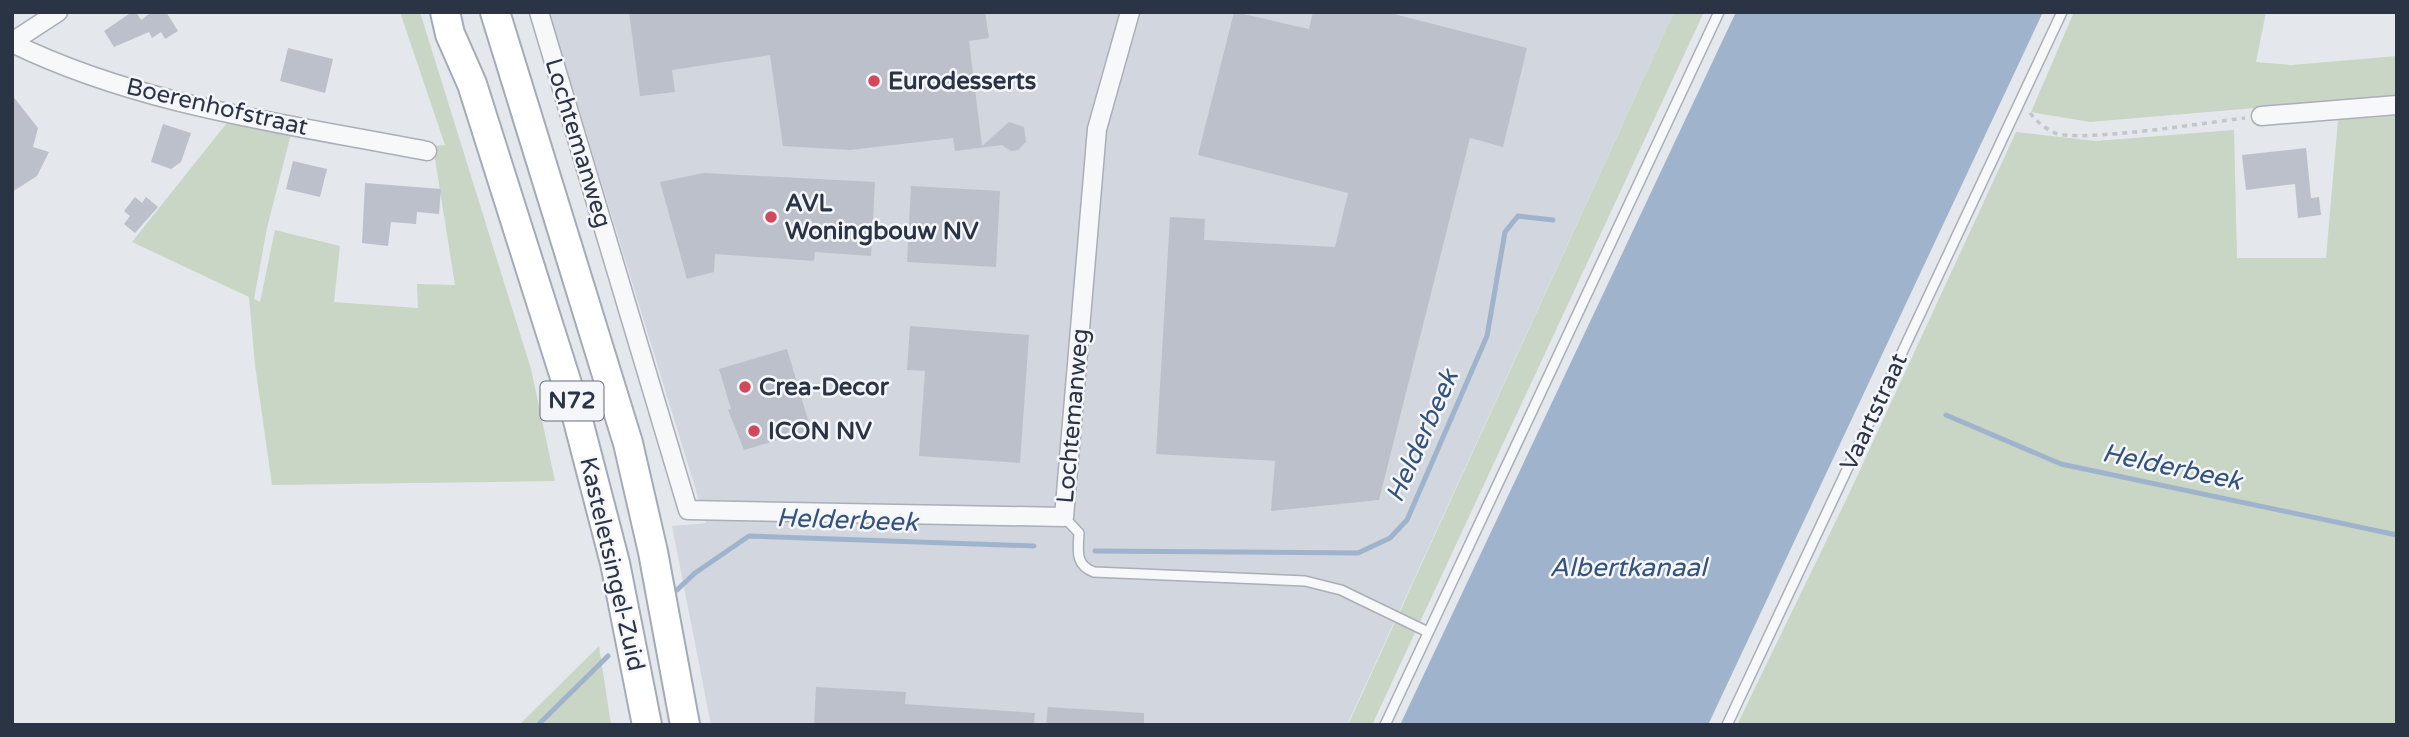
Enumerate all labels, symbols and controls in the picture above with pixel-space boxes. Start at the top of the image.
street label: Lochtemanweg [538,55,618,231]
place label: Eurodesserts [888,67,1036,96]
street label: Boerenhofstraat [123,72,311,142]
marker: Eurodesserts [866,73,882,89]
place label: AVL Woningbouw NV [785,189,979,246]
marker: AVL Woningbouw NV [763,209,779,225]
street label: Lochtemanweg [1051,327,1095,505]
street label: Vaartstraat [1834,349,1914,475]
water label: Helderbeek [1379,363,1466,507]
place label: Crea-Decor [759,373,890,402]
marker: Crea-Decor [737,379,753,395]
road number: N72 [540,382,604,420]
place label: ICON NV [768,417,872,446]
marker: ICON NV [746,423,762,439]
water label: Helderbeek [2100,437,2246,497]
street label: Kasteletsingel-Zuid [573,454,651,674]
water label: Helderbeek [776,502,920,538]
water label: Albertkanaal [1550,552,1710,583]

